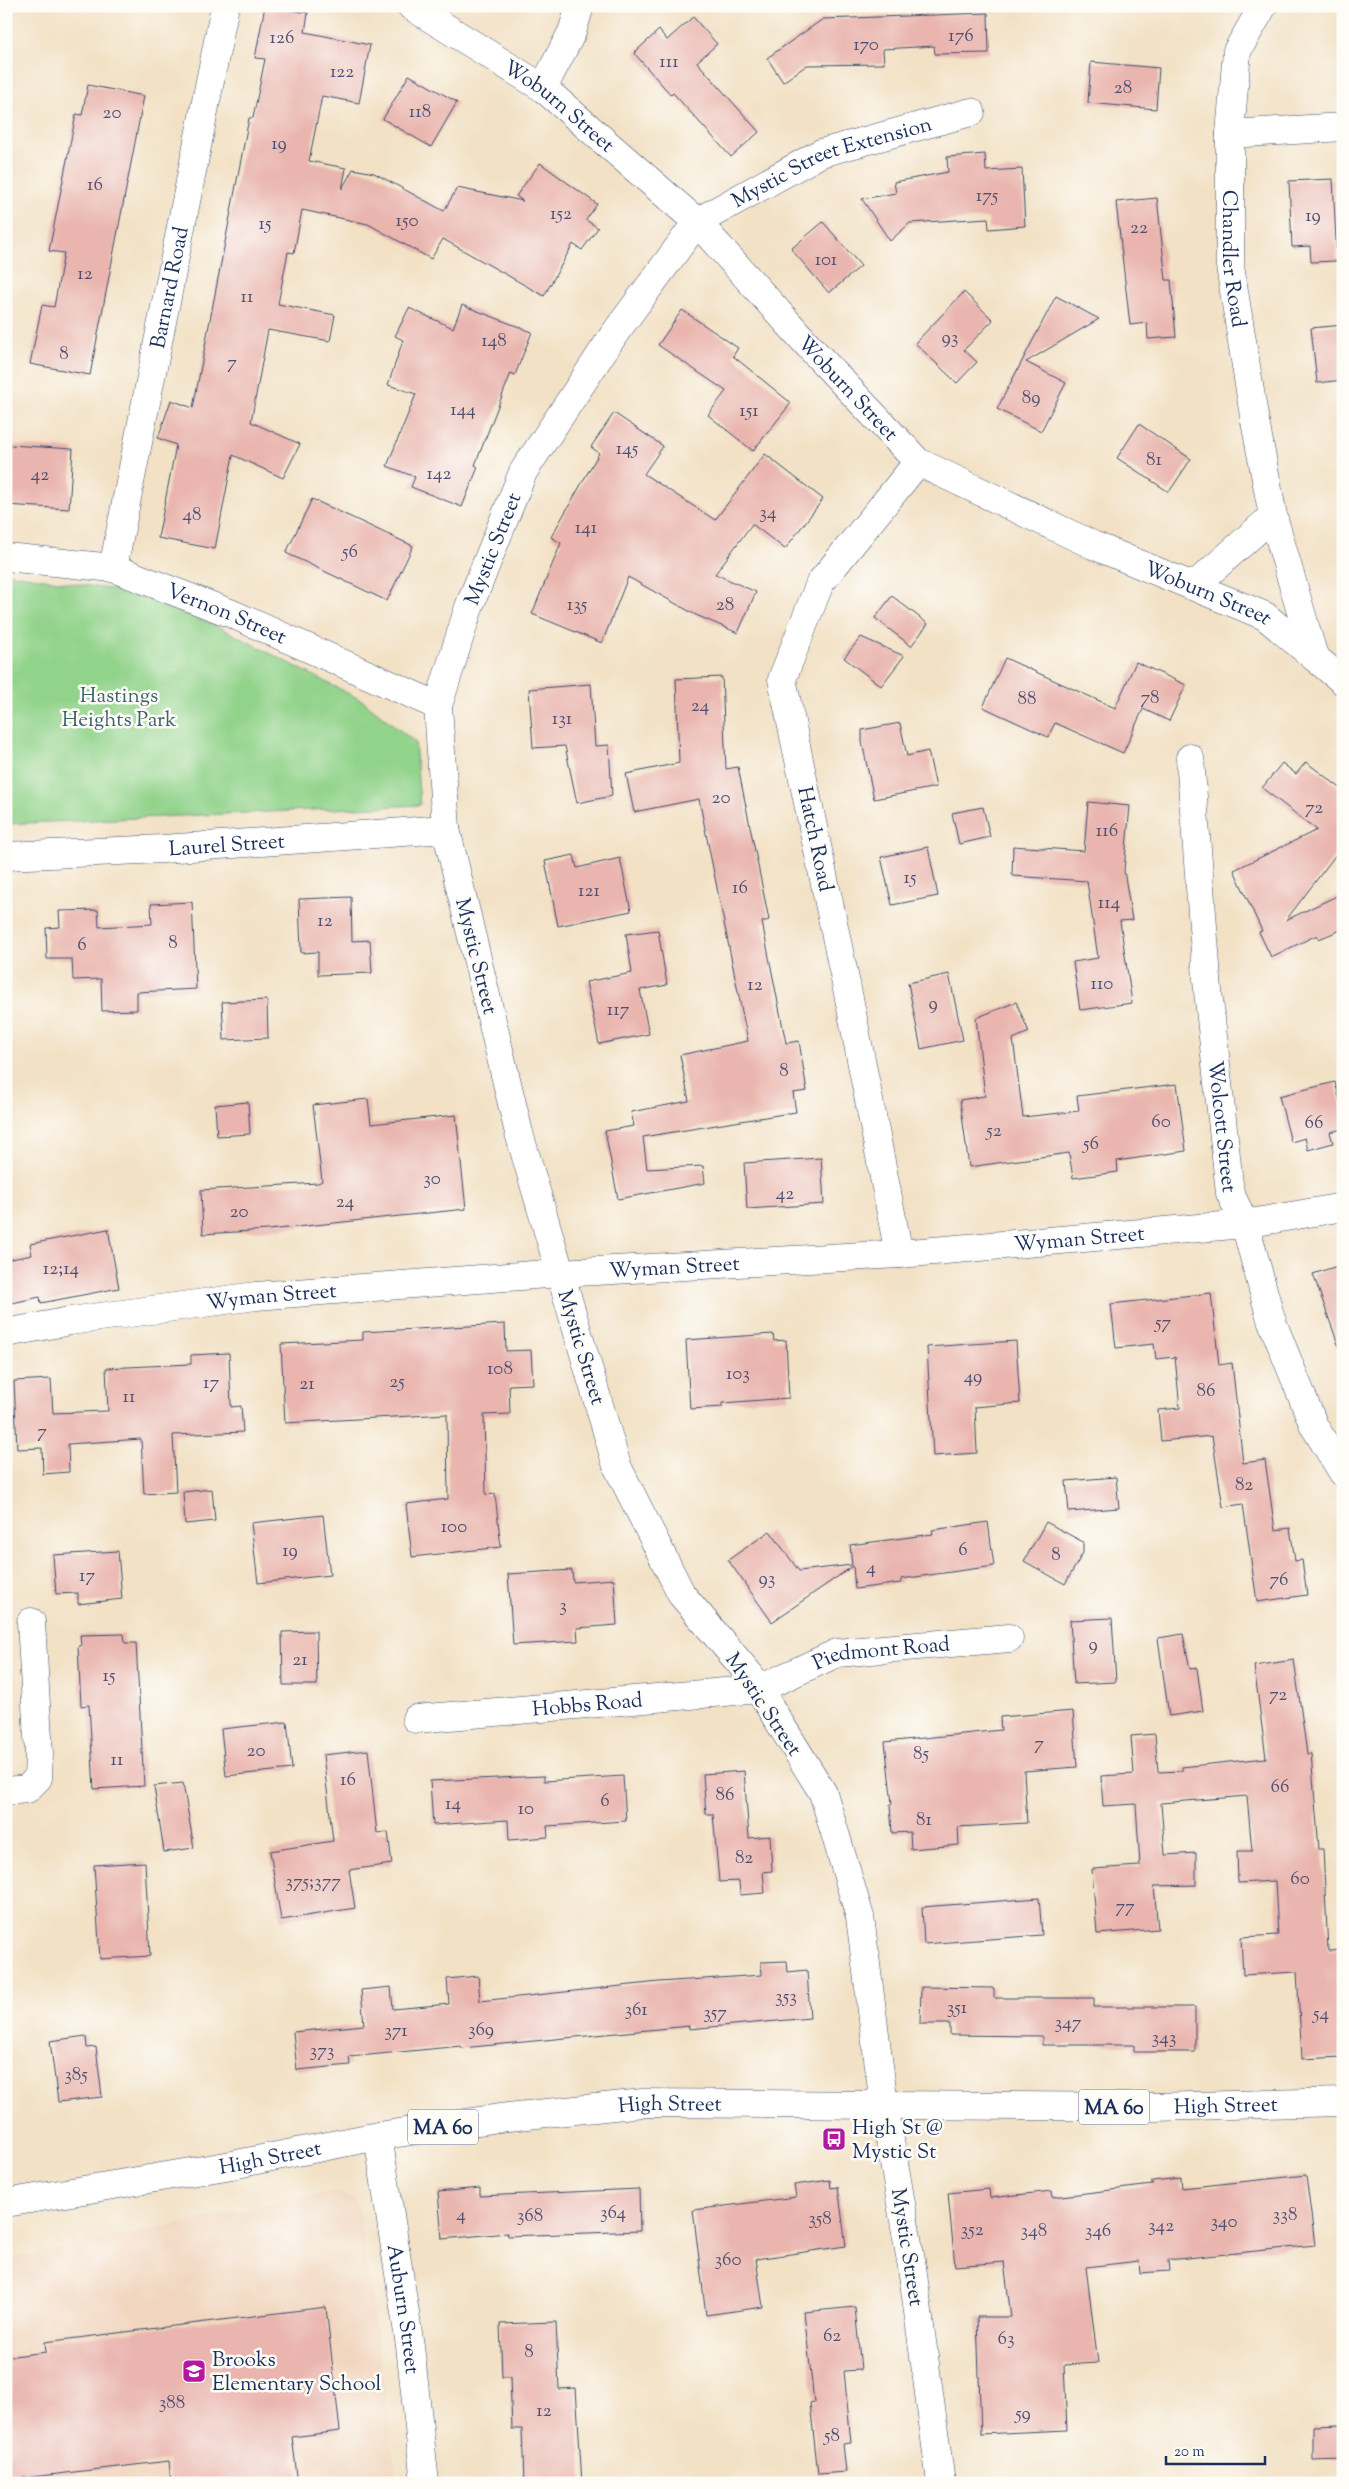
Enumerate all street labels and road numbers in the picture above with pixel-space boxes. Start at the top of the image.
street label: Woburn Street [497,54,620,161]
street label: Mystic Street Extension [727,110,936,217]
street label: Chandler Road [1213,190,1253,330]
street label: Barnard Road [144,224,198,352]
street label: Woburn Street [789,330,904,449]
street label: Mystic Street [458,489,530,610]
street label: Woburn Street [1139,555,1278,633]
street label: Vernon Street [162,577,291,653]
street label: Hatch Road [788,784,840,895]
street label: Laurel Street [168,827,286,866]
street label: Mystic Street [446,895,504,1018]
street label: Wolcott Street [1199,1059,1243,1194]
street label: Wyman Street [1013,1220,1146,1261]
street label: Wyman Street [608,1250,740,1287]
street label: Wyman Street [205,1277,338,1320]
street label: Mystic Street [548,1286,612,1409]
street label: Piedmont Road [808,1630,951,1679]
street label: Mystic Street [717,1647,808,1763]
street label: Hobbs Road [531,1686,644,1726]
street label: High Street [617,2090,722,2123]
road number: MA 60 [1079,2090,1149,2124]
street label: High Street [1174,2091,1278,2123]
road number: MA 60 [408,2110,478,2144]
street label: High Street [217,2135,324,2184]
street label: Mystic Street [882,2186,930,2308]
street label: Auburn Street [378,2242,426,2376]

